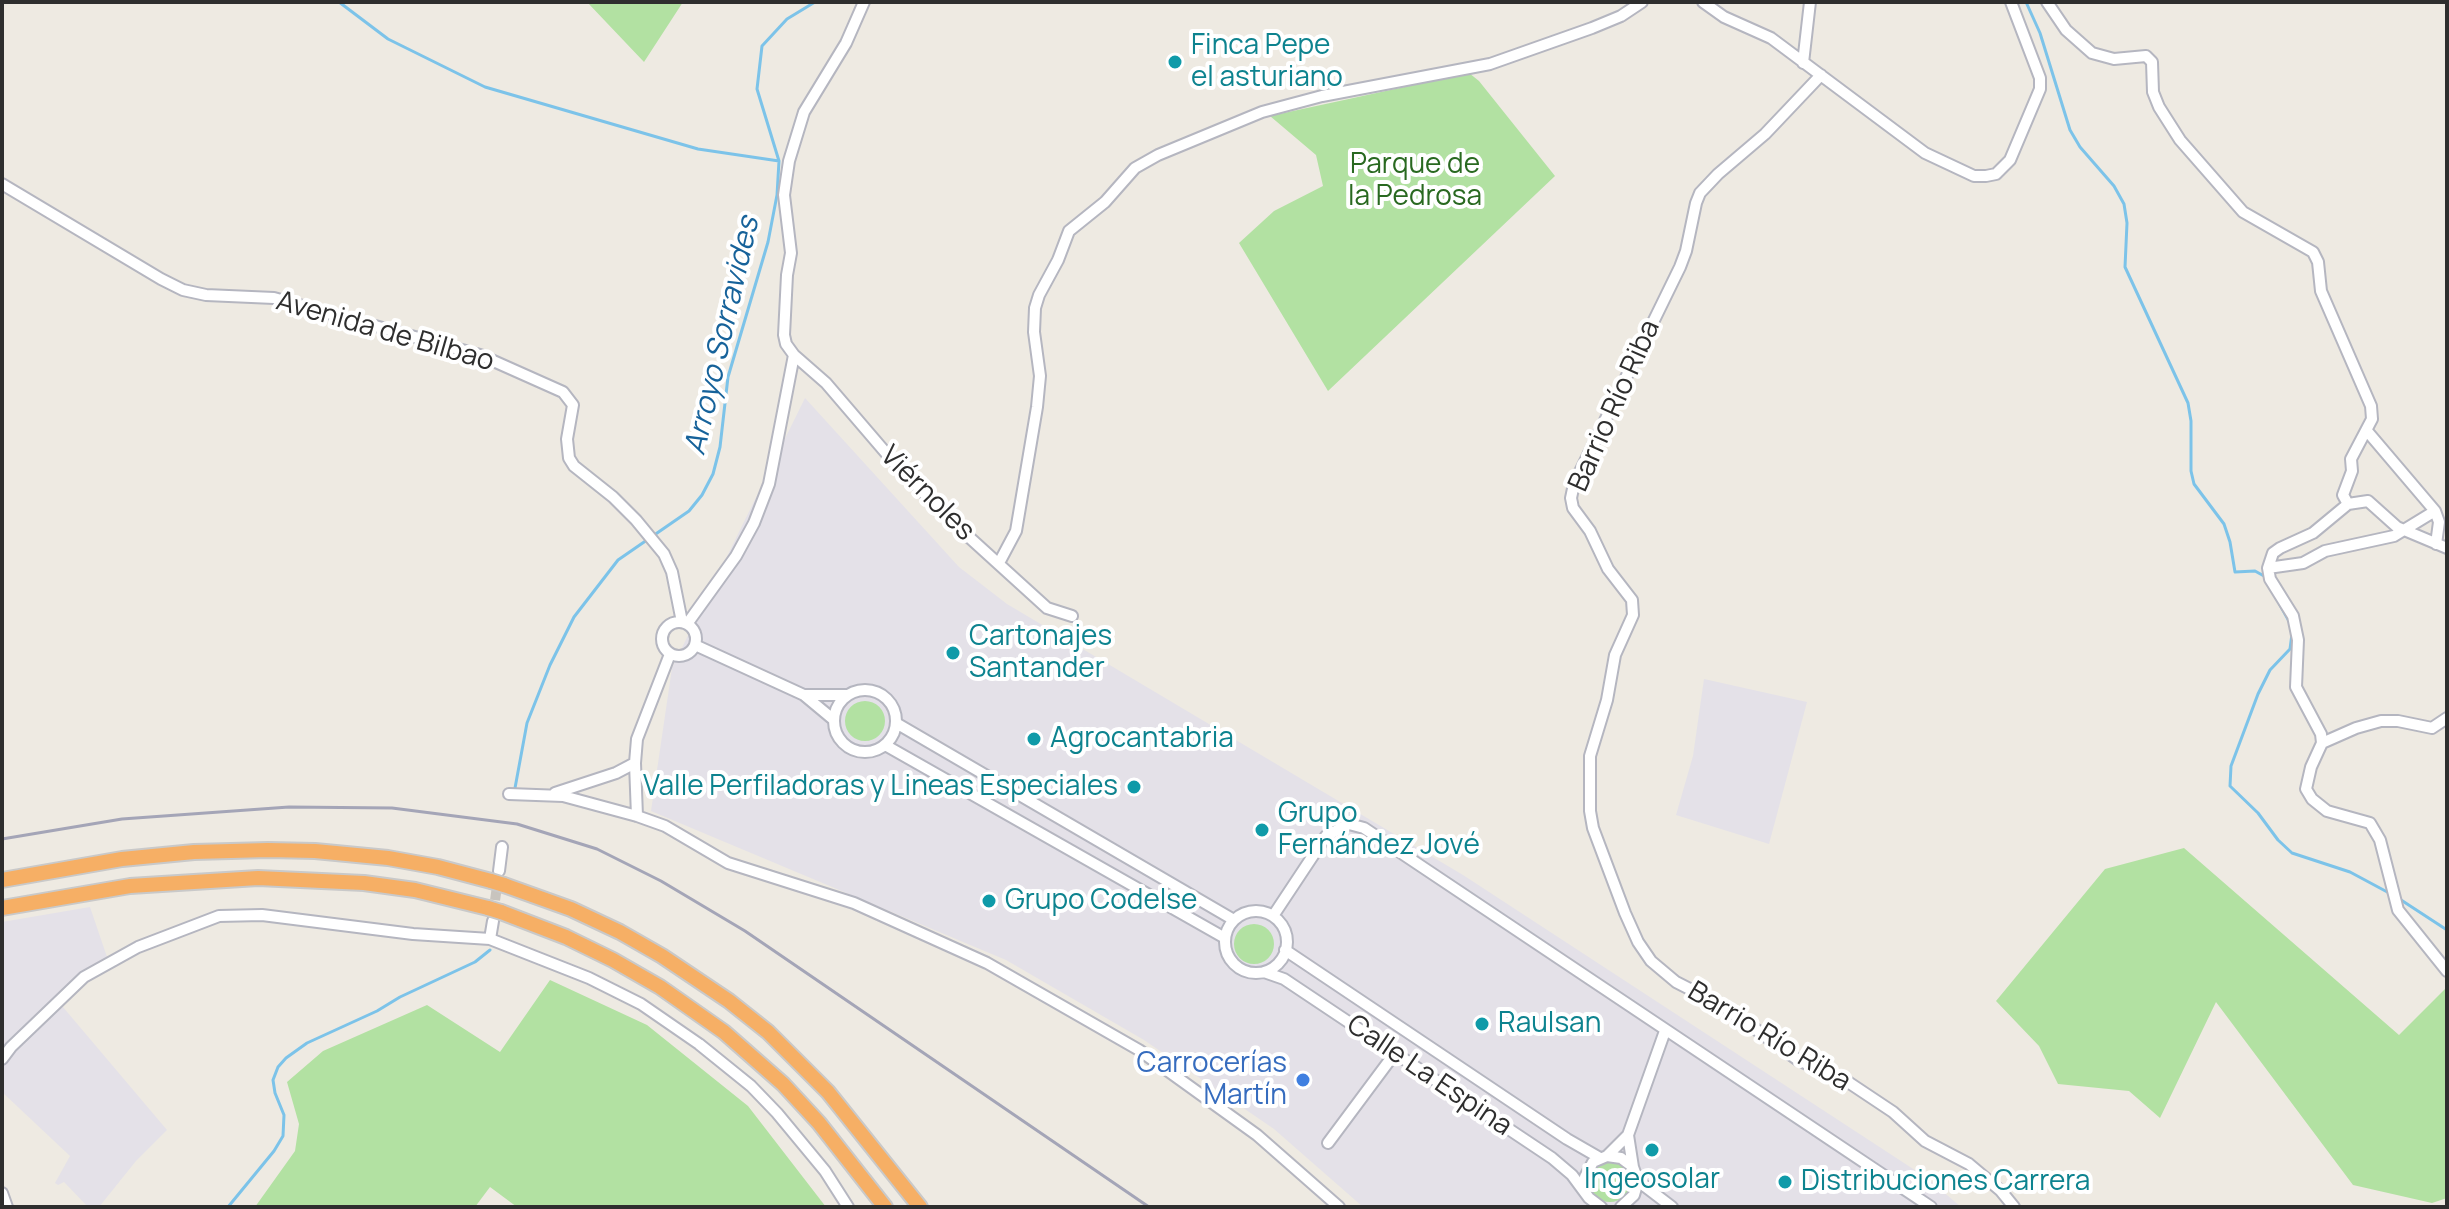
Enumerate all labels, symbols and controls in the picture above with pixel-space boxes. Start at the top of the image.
place label: Finca Pepe el asturiano [1191,29,1343,95]
marker: Finca Pepe el asturiano [1166,53,1184,71]
park label: Parque de la Pedrosa [1348,148,1482,214]
water label: Arroyo Sorravides [678,214,768,458]
street label: Avenida de Bilbao [272,285,498,379]
street label: Barrio Río Riba [1562,315,1668,497]
street label: Viérnoles [873,440,981,548]
place label: Cartonajes Santander [969,620,1112,686]
marker: Cartonajes Santander [944,644,962,662]
place label: Agrocantabria [1050,722,1234,756]
marker: Agrocantabria [1025,730,1043,748]
place label: Valle Perfiladoras y Lineas Especiales [643,770,1118,804]
marker: Valle Perfiladoras y Lineas Especiales [1125,778,1143,796]
place label: Grupo Fernández Jové [1278,797,1480,863]
marker: Grupo Fernández Jové [1253,821,1271,839]
place label: Grupo Codelse [1005,884,1197,918]
marker: Grupo Codelse [980,892,998,910]
street label: Barrio Río Riba [1681,975,1857,1099]
place label: Raulsan [1498,1007,1601,1041]
street label: Calle La Espina [1340,1008,1518,1144]
marker: Raulsan [1473,1015,1491,1033]
place label: Carrocerías Martín [1137,1047,1287,1113]
marker: Carrocerías Martín [1294,1071,1312,1089]
marker: Ingeosolar [1643,1141,1661,1159]
place label: Ingeosolar [1584,1163,1720,1197]
place label: Distribuciones Carrera [1801,1165,2090,1199]
marker: Distribuciones Carrera [1776,1173,1794,1191]

